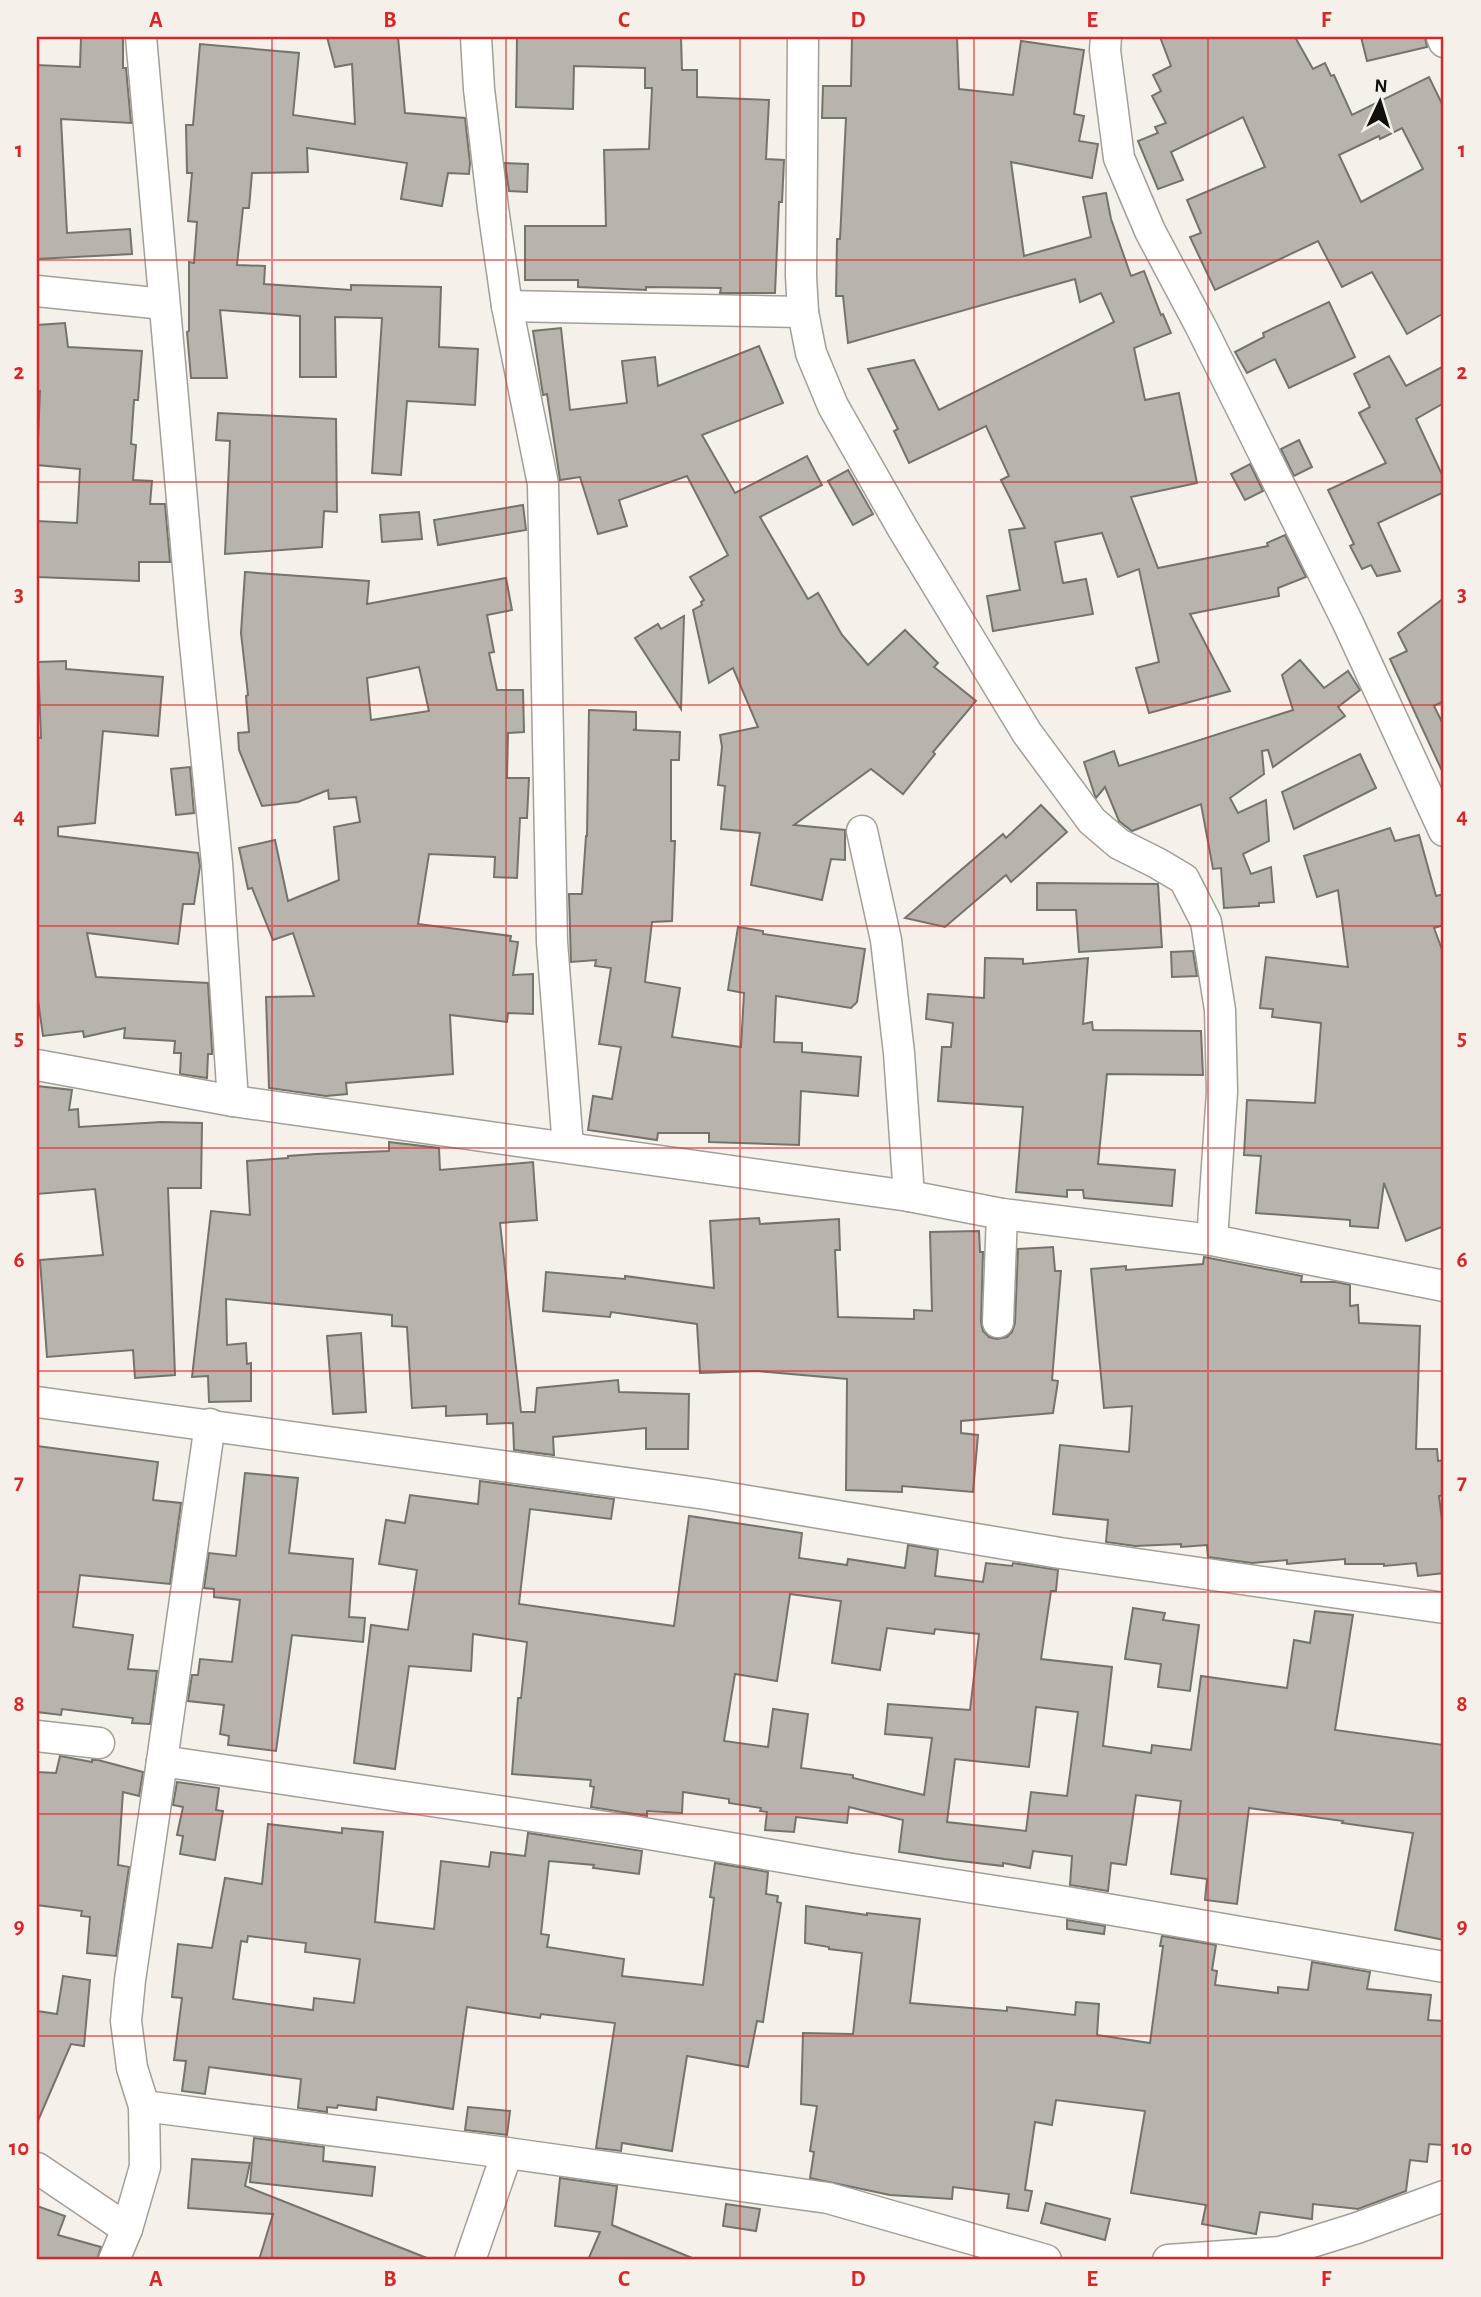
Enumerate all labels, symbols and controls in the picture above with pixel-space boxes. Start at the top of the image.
text: A [149,9,163,32]
text: B [383,9,397,32]
text: C [618,9,630,32]
text: D [850,9,866,32]
text: E [1086,9,1098,32]
text: F [1321,9,1332,32]
north arrow [1344,66,1414,136]
text: N [1374,77,1388,96]
text: 1 [15,139,23,162]
text: 1 [1458,139,1466,162]
text: 2 [14,361,25,384]
text: 2 [1457,361,1468,384]
text: 3 [14,583,24,606]
text: 3 [1457,583,1467,606]
text: 4 [13,805,25,828]
text: 4 [1456,805,1468,828]
text: 5 [14,1027,24,1050]
text: 5 [1457,1027,1467,1050]
text: 6 [13,1249,25,1272]
text: 6 [1456,1249,1468,1272]
text: 7 [14,1471,24,1494]
text: 7 [1457,1471,1467,1494]
text: 8 [13,1693,25,1716]
text: 8 [1456,1693,1468,1716]
text: 9 [13,1915,25,1938]
text: 9 [1456,1915,1468,1938]
text: 10 [9,2137,29,2160]
text: 10 [1452,2137,1472,2160]
text: A [149,2268,163,2291]
text: B [383,2268,397,2291]
text: C [618,2268,630,2291]
text: D [850,2268,866,2291]
text: E [1086,2268,1098,2291]
text: F [1321,2268,1332,2291]

